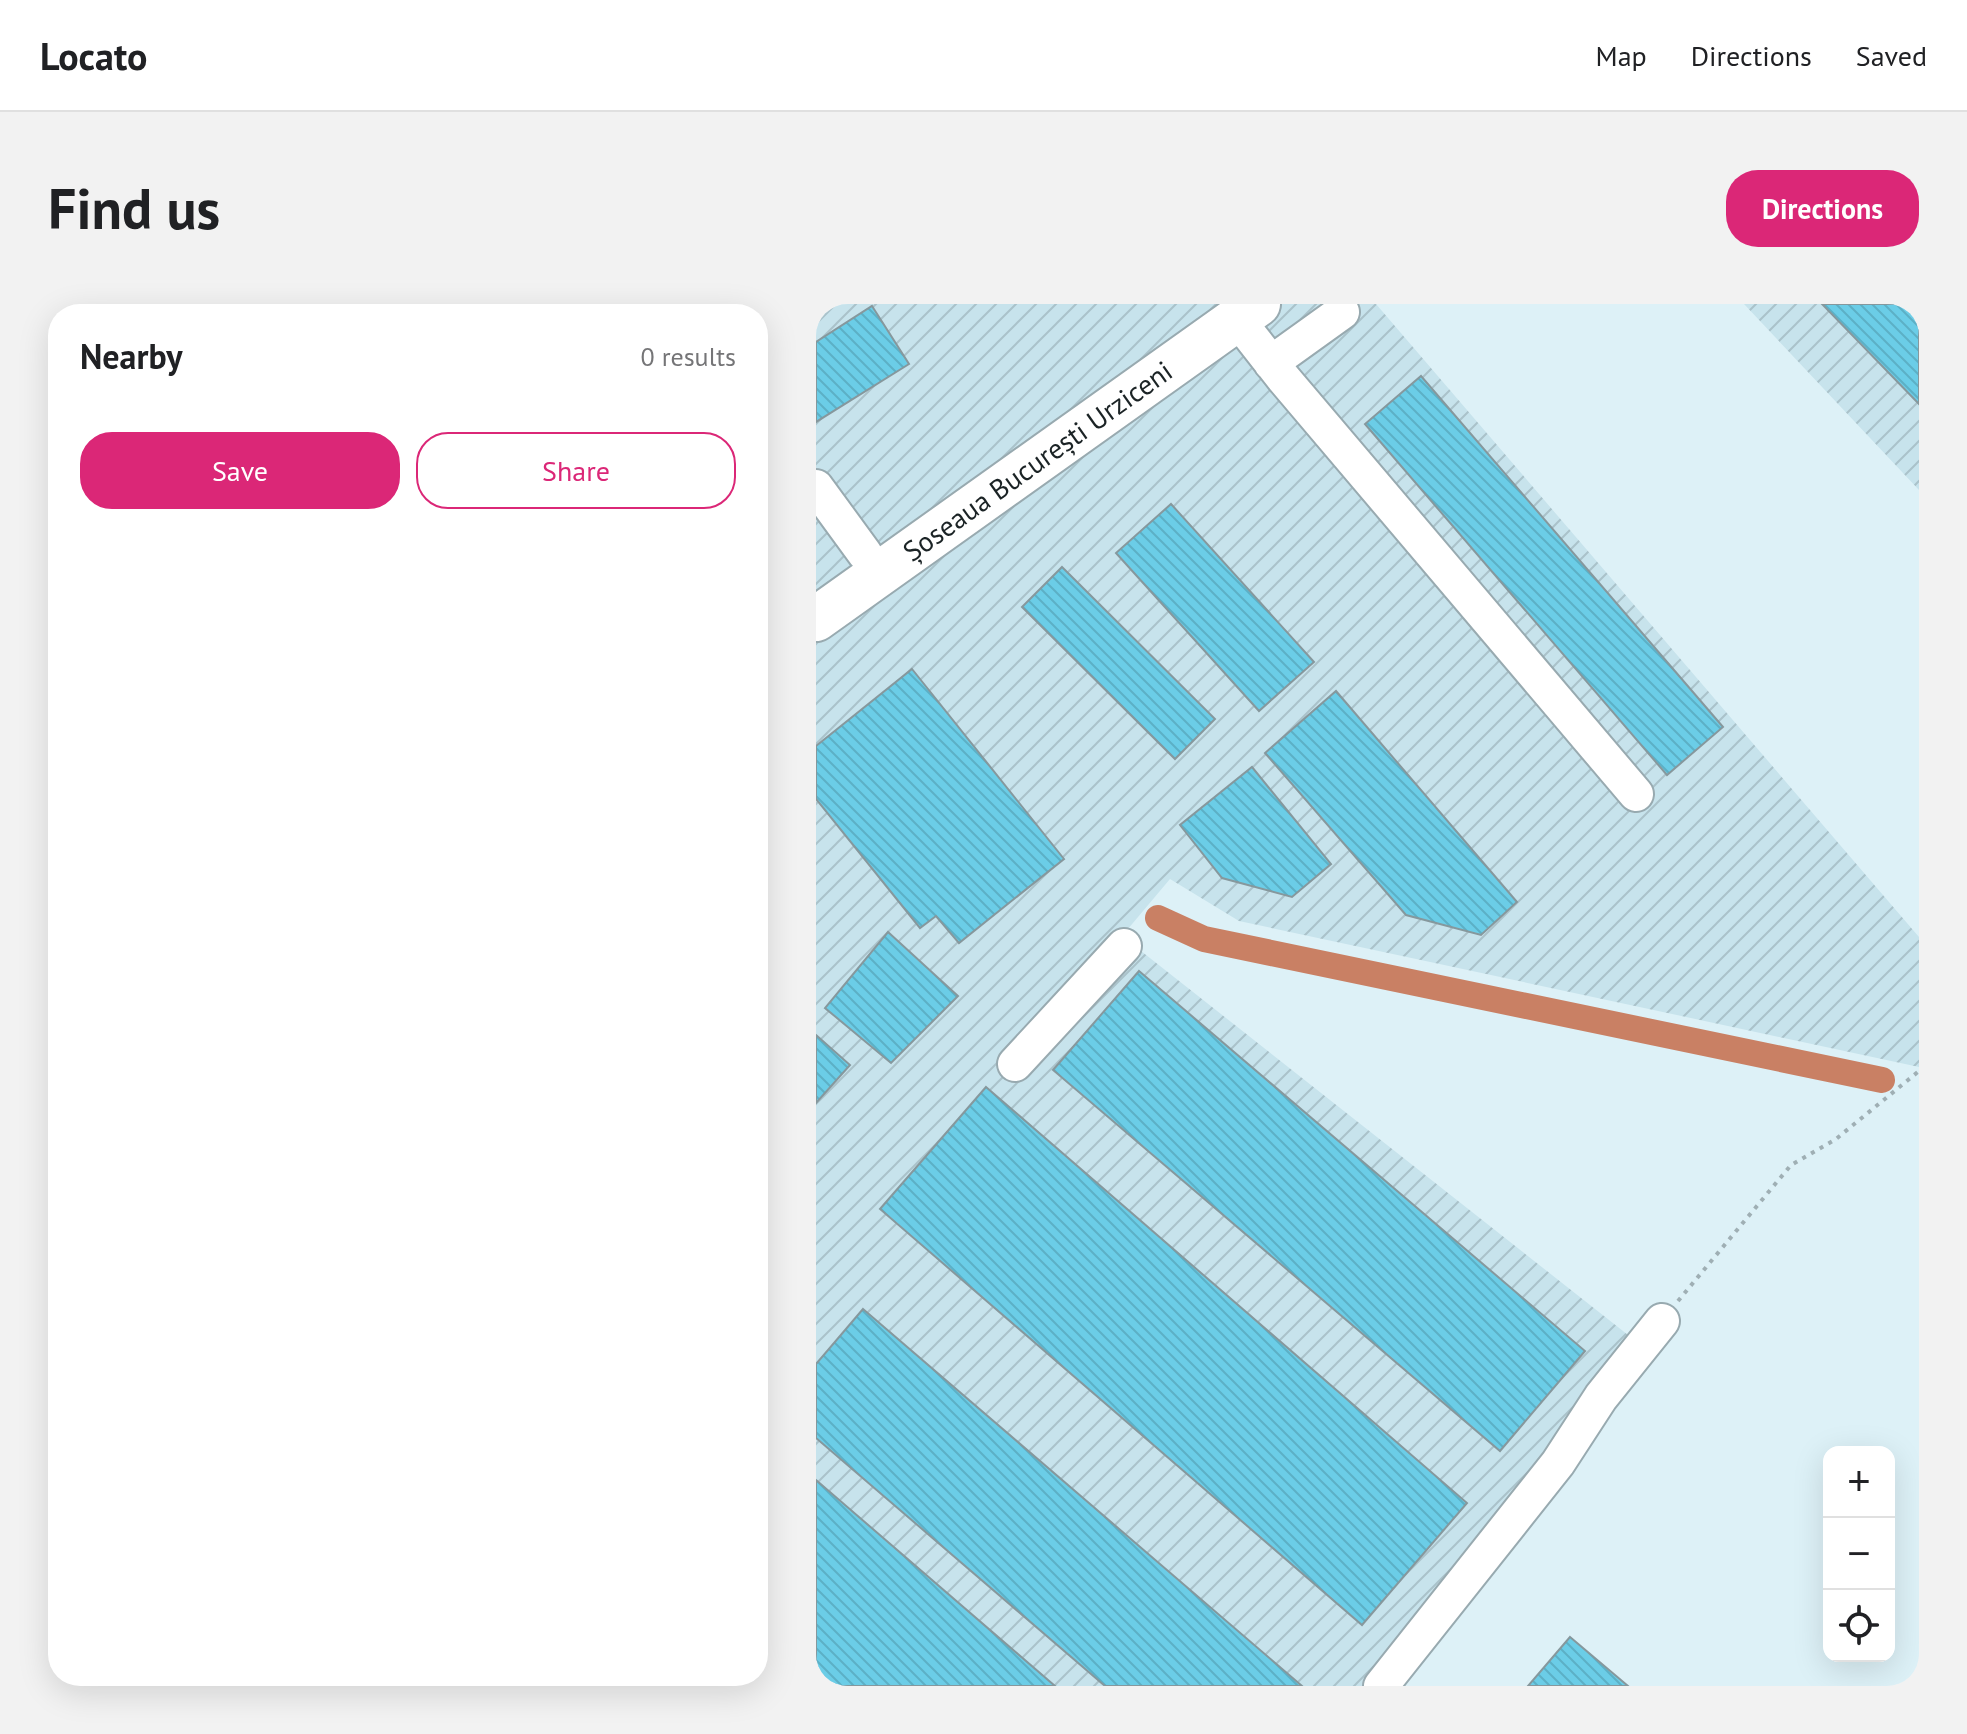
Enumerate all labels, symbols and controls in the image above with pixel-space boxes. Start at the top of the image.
text: Locato [40,31,147,80]
text: Map [1596,37,1647,74]
text: Directions [1691,37,1812,74]
text: Saved [1856,37,1927,74]
button: Directions [1726,170,1919,247]
text: Find us [48,172,220,244]
text: Nearby [80,334,182,378]
text: 0 results [641,340,736,373]
street label: Șoseaua București Urziceni [895,352,1179,569]
button: Save [80,432,400,509]
button: Share [416,432,736,509]
map controls [1823,1446,1895,1662]
button: + [1823,1446,1895,1518]
button: − [1823,1518,1895,1590]
button: locate [1823,1590,1895,1662]

